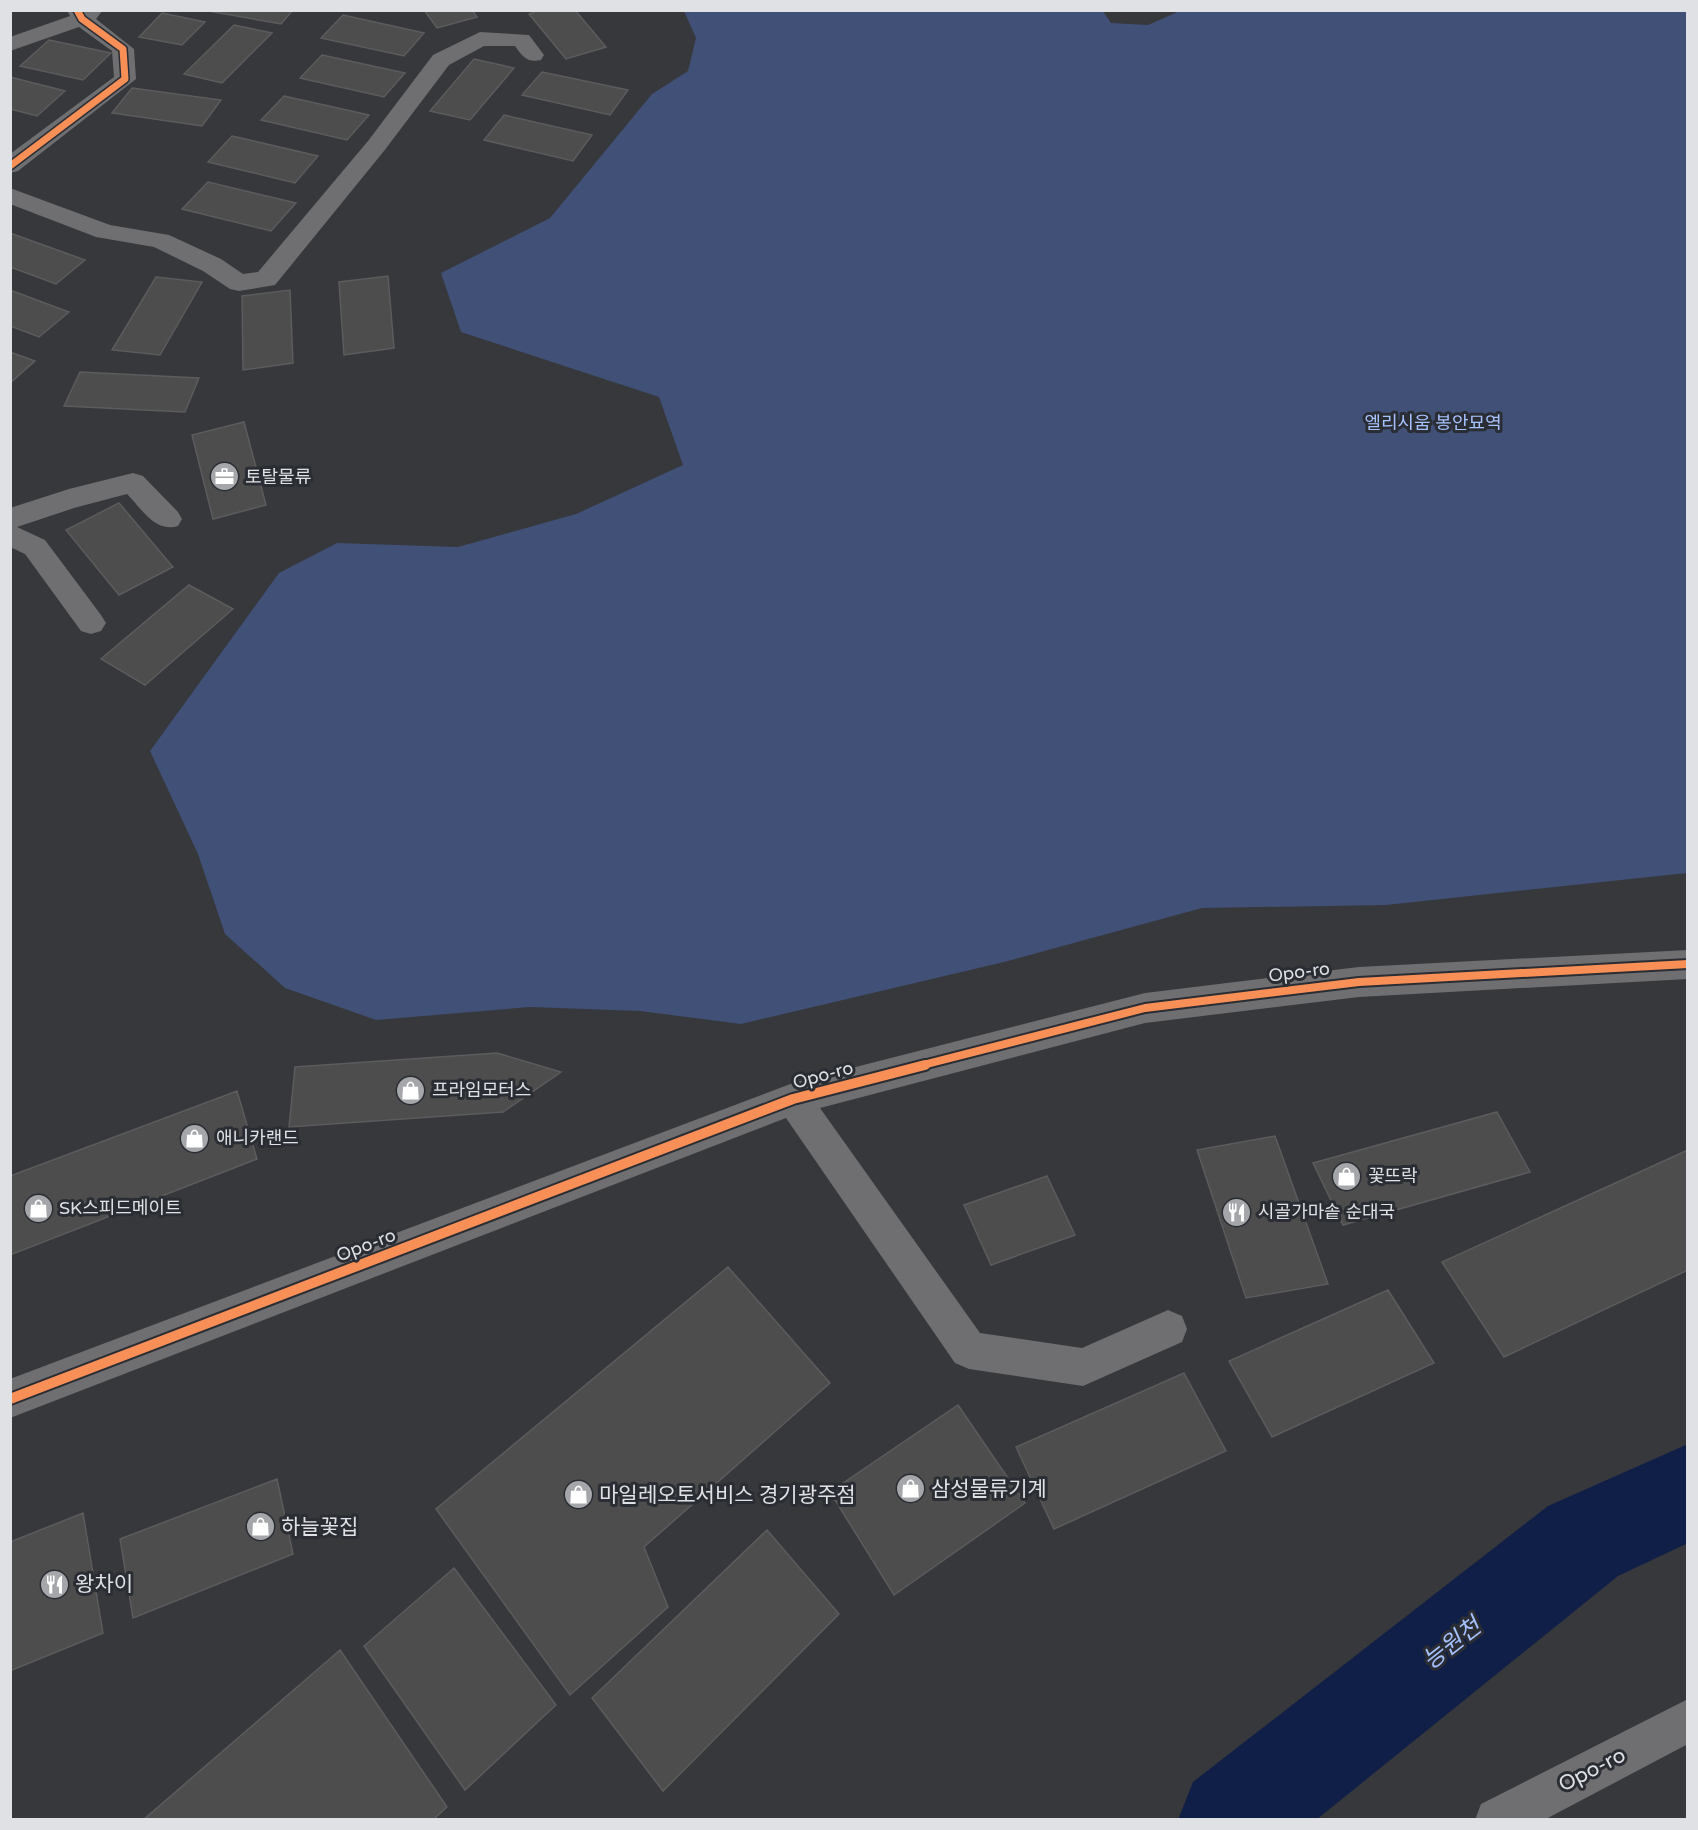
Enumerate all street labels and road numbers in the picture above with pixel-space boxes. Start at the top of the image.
street label: Opo-ro [1267,957,1331,987]
street label: Opo-ro [790,1056,856,1094]
street label: Opo-ro [333,1224,399,1266]
street label: Opo-ro [1554,1743,1630,1797]

